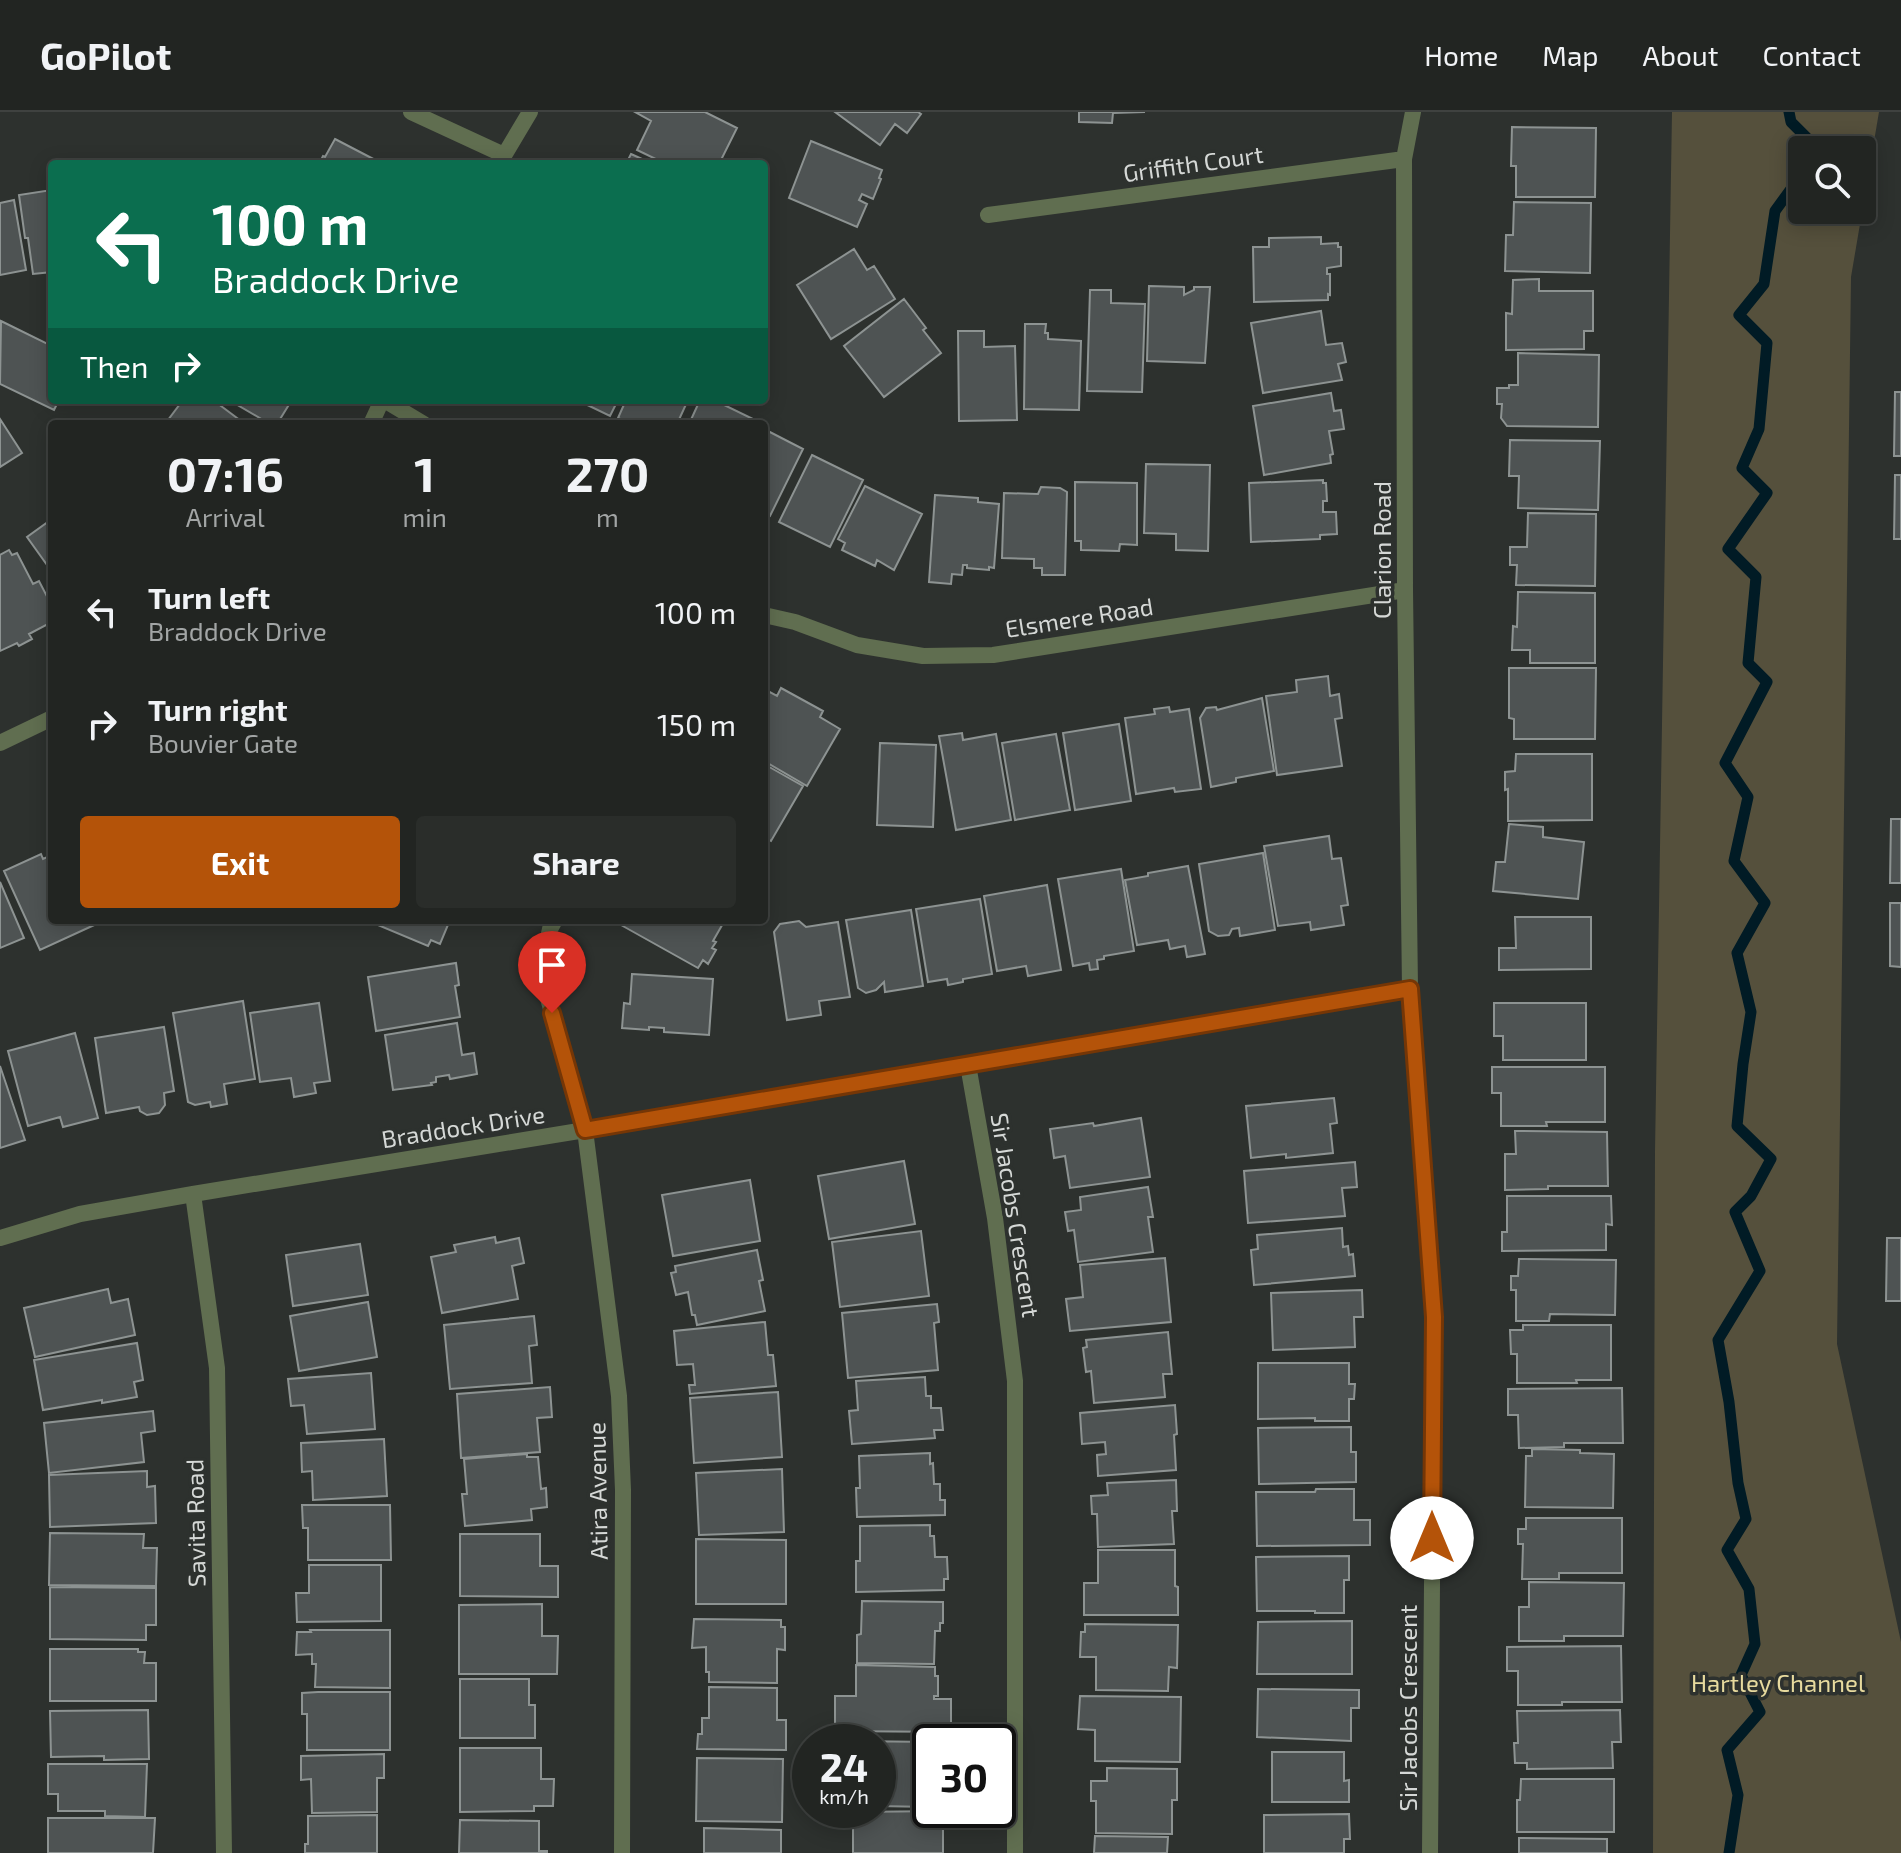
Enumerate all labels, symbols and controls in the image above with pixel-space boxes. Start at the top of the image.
text: GoPilot [40,32,171,78]
text: Home [1424,38,1498,72]
text: Map [1542,38,1599,72]
text: About [1643,38,1718,72]
text: Contact [1762,38,1861,72]
map controls [1788,136,1876,224]
button: search [1788,136,1876,224]
street label: Griffith Court [1121,139,1265,187]
text: 100 m [212,189,368,256]
icon: left [80,192,184,296]
text: Braddock Drive [212,257,459,300]
icon: right [164,344,208,388]
text: Then [80,348,148,384]
text: 07:16 [167,444,284,502]
text: 1 [414,444,435,502]
text: 270 [566,444,649,502]
street label: Clarion Road [1367,481,1396,619]
text: Arrival [186,501,265,532]
text: min [403,501,447,532]
text: m [596,501,619,532]
text: Turn left [148,579,270,615]
icon: left [80,590,124,634]
street label: Elsmere Road [1003,591,1155,643]
text: 100 m [655,594,736,630]
text: Braddock Drive [148,615,327,646]
text: Turn right [148,691,288,727]
icon: right [80,702,124,746]
text: 150 m [657,706,736,742]
text: Bouvier Gate [148,727,298,758]
button: Exit [80,816,400,908]
button: Share [416,816,736,908]
pin [518,931,586,1013]
icon: arrive [530,943,574,987]
street label: Braddock Drive [379,1099,547,1153]
street label: Sir Jacobs Crescent [986,1111,1046,1319]
street label: Atira Avenue [581,1422,613,1560]
street label: Savita Road [179,1459,211,1587]
position arrow [1390,1496,1474,1580]
street label: Sir Jacobs Crescent [1393,1605,1422,1811]
park label: Hartley Channel [1691,1668,1865,1697]
speed limit sign: 30 [912,1724,1016,1828]
text: 24 [820,1742,868,1790]
text: km/h [819,1784,869,1808]

